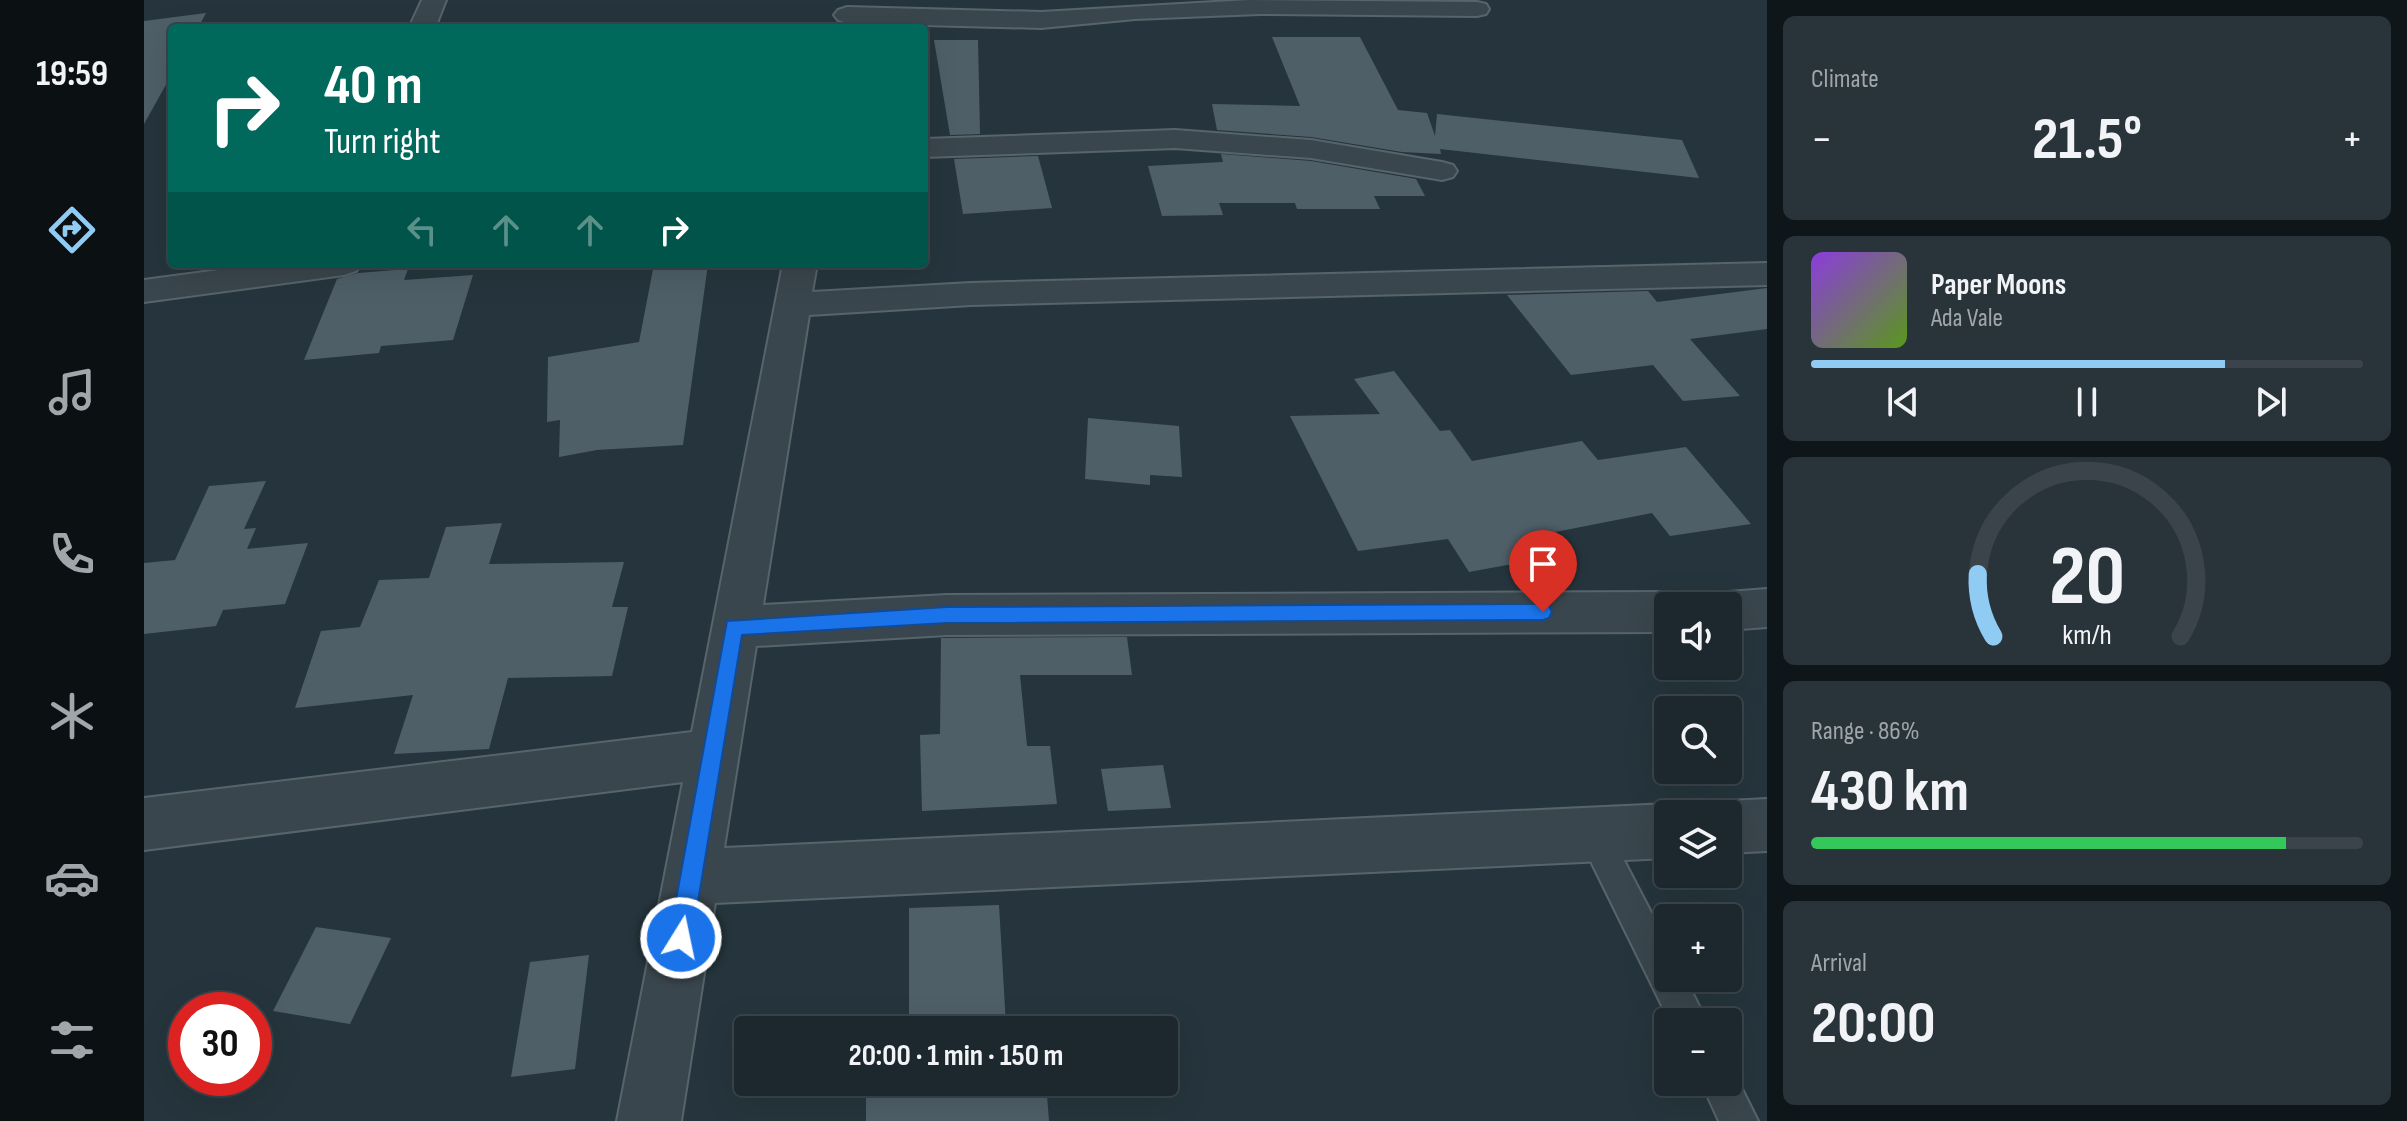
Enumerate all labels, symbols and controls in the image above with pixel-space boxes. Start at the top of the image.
text: 19:59 [36,53,108,96]
text: 40 m [324,53,423,120]
icon: right [192,56,296,160]
text: Climate [1811,64,1879,95]
text: 21.5° [2032,104,2142,176]
text: − [1811,113,1833,166]
text: + [2341,113,2363,166]
text: Turn right [324,121,441,164]
icon: directions [44,202,100,258]
icon: left [400,208,444,252]
icon: ahead [484,208,528,252]
icon: ahead [568,208,612,252]
icon: right [652,208,696,252]
text: Paper Moons [1931,267,2066,303]
text: Ada Vale [1931,303,2003,334]
icon: music [44,364,100,420]
icon: previous [1881,380,1925,424]
icon: pause [2065,380,2109,424]
icon: next [2249,380,2293,424]
icon: phone [44,526,100,582]
text: 20 [2049,527,2125,627]
pin [1509,530,1577,612]
icon: arrive [1521,542,1565,586]
map controls [1654,592,1742,1096]
button: sound [1654,592,1742,680]
text: km/h [2062,618,2112,653]
icon: climate [44,688,100,744]
button: search [1654,696,1742,784]
text: Range · 86% [1811,716,1920,747]
text: 430 km [1811,756,1969,828]
button: layers [1654,800,1742,888]
icon: car [44,850,100,906]
position arrow [639,896,723,980]
button: + [1654,904,1742,992]
text: Arrival [1811,948,1867,979]
text: 20:00 [1811,988,1936,1060]
speed limit sign: 30 [168,992,272,1096]
button: − [1654,1008,1742,1096]
icon: filters [44,1012,100,1068]
text: 20:00 · 1 min · 150 m [849,1038,1064,1074]

